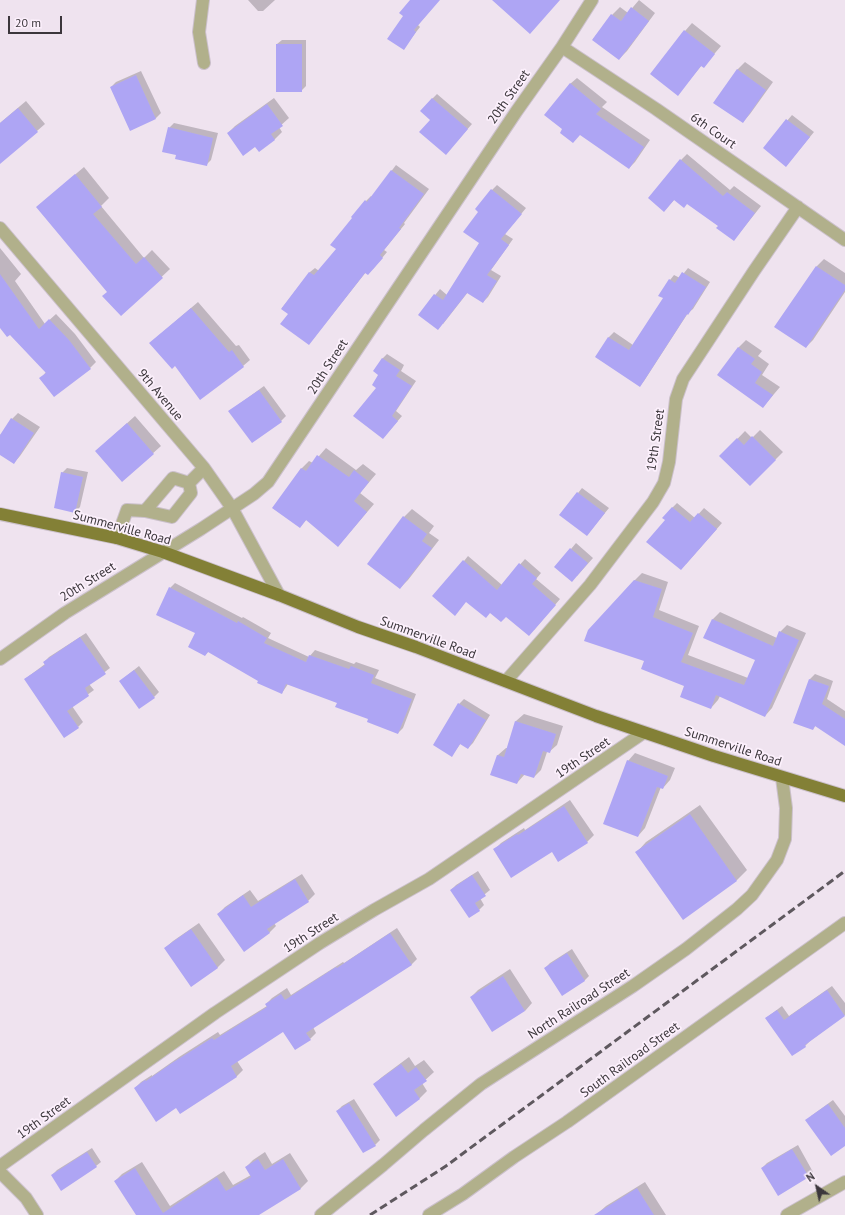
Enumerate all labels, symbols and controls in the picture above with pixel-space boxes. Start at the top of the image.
scale bar [10,8,64,34]
text: 20 m [15,15,41,30]
street label: 20th Street [485,67,533,127]
street label: 6th Court [687,110,739,152]
street label: 20th Street [304,337,352,397]
street label: 9th Avenue [134,366,186,424]
street label: 19th Street [644,408,668,472]
street label: Summerville Road [71,507,173,549]
street label: 20th Street [57,559,119,605]
street label: Summerville Road [378,613,478,663]
street label: Summerville Road [683,724,783,770]
street label: 19th Street [553,734,613,782]
street label: 19th Street [281,909,341,957]
street label: North Railroad Street [525,965,633,1043]
street label: South Railroad Street [577,1019,683,1101]
street label: 19th Street [14,1093,74,1143]
north arrow [797,1167,837,1207]
text: N [803,1169,817,1185]

